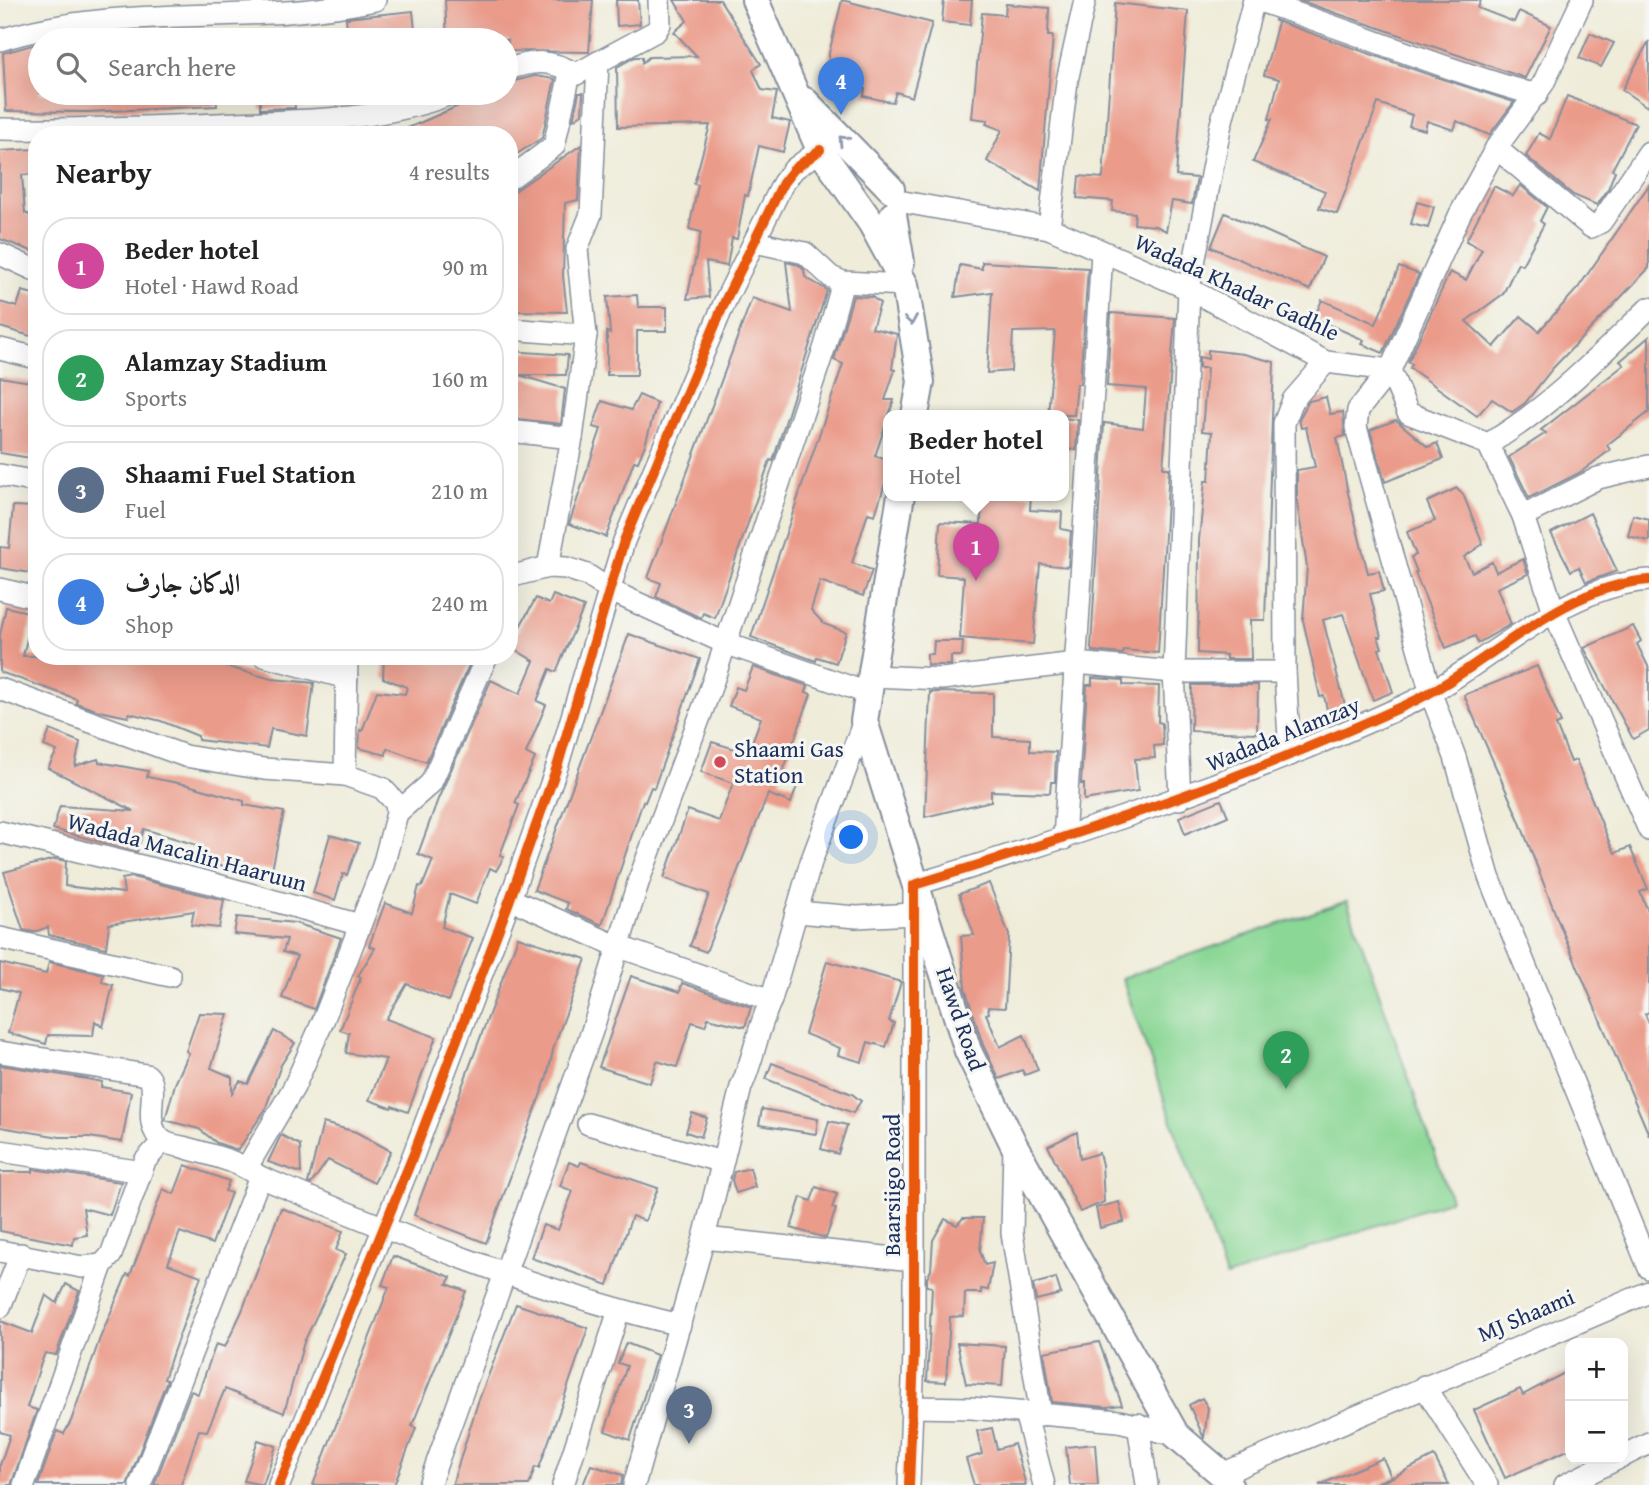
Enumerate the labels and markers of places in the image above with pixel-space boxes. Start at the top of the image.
pin: 4 [818,57,864,115]
pin: 1 [953,523,999,581]
place label: Shaami Gas Station [734,732,844,791]
marker: Shaami Gas Station [712,754,728,770]
pin: 2 [1263,1031,1309,1089]
pin: 3 [666,1386,712,1444]

